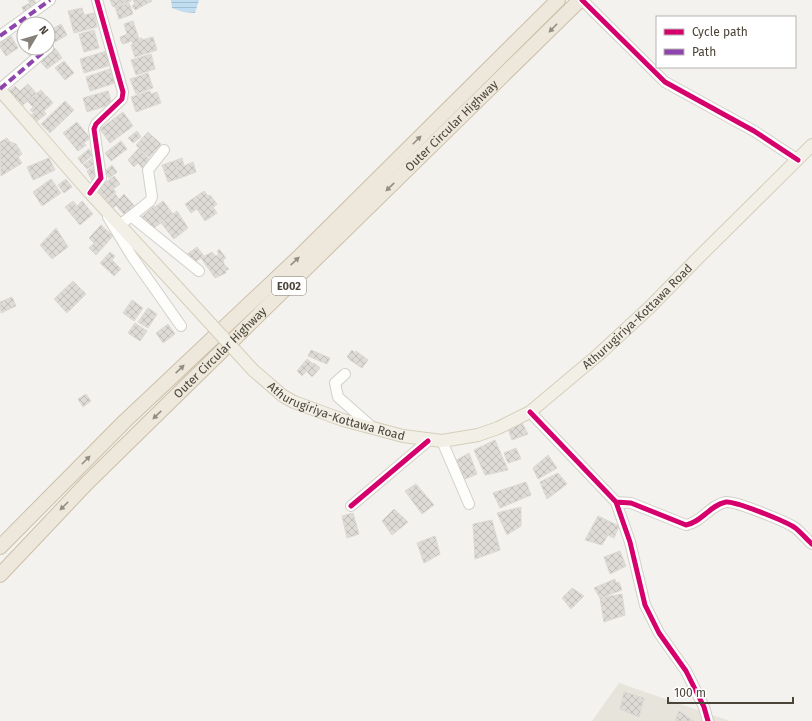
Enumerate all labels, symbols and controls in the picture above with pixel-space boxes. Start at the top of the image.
north arrow [16,16,56,56]
legend [656,16,796,68]
text: N [36,23,51,37]
one-way arrow [548,23,558,33]
text: Cycle path [692,25,748,39]
text: Path [692,45,716,59]
street label: Outer Circular Highway [402,77,501,174]
one-way arrow [412,135,422,145]
one-way arrow [385,183,395,192]
one-way arrow [290,256,300,266]
street label: Athurugiriya-Kottawa Road [580,261,695,372]
road number: E002 [272,277,306,295]
street label: Outer Circular Highway [171,304,269,401]
one-way arrow [175,364,185,374]
street label: Athurugiriya-Kottawa Road [265,379,406,443]
one-way arrow [152,410,162,420]
one-way arrow [82,455,91,465]
one-way arrow [59,501,69,511]
scale bar [668,679,793,705]
text: 100 m [674,686,706,700]

